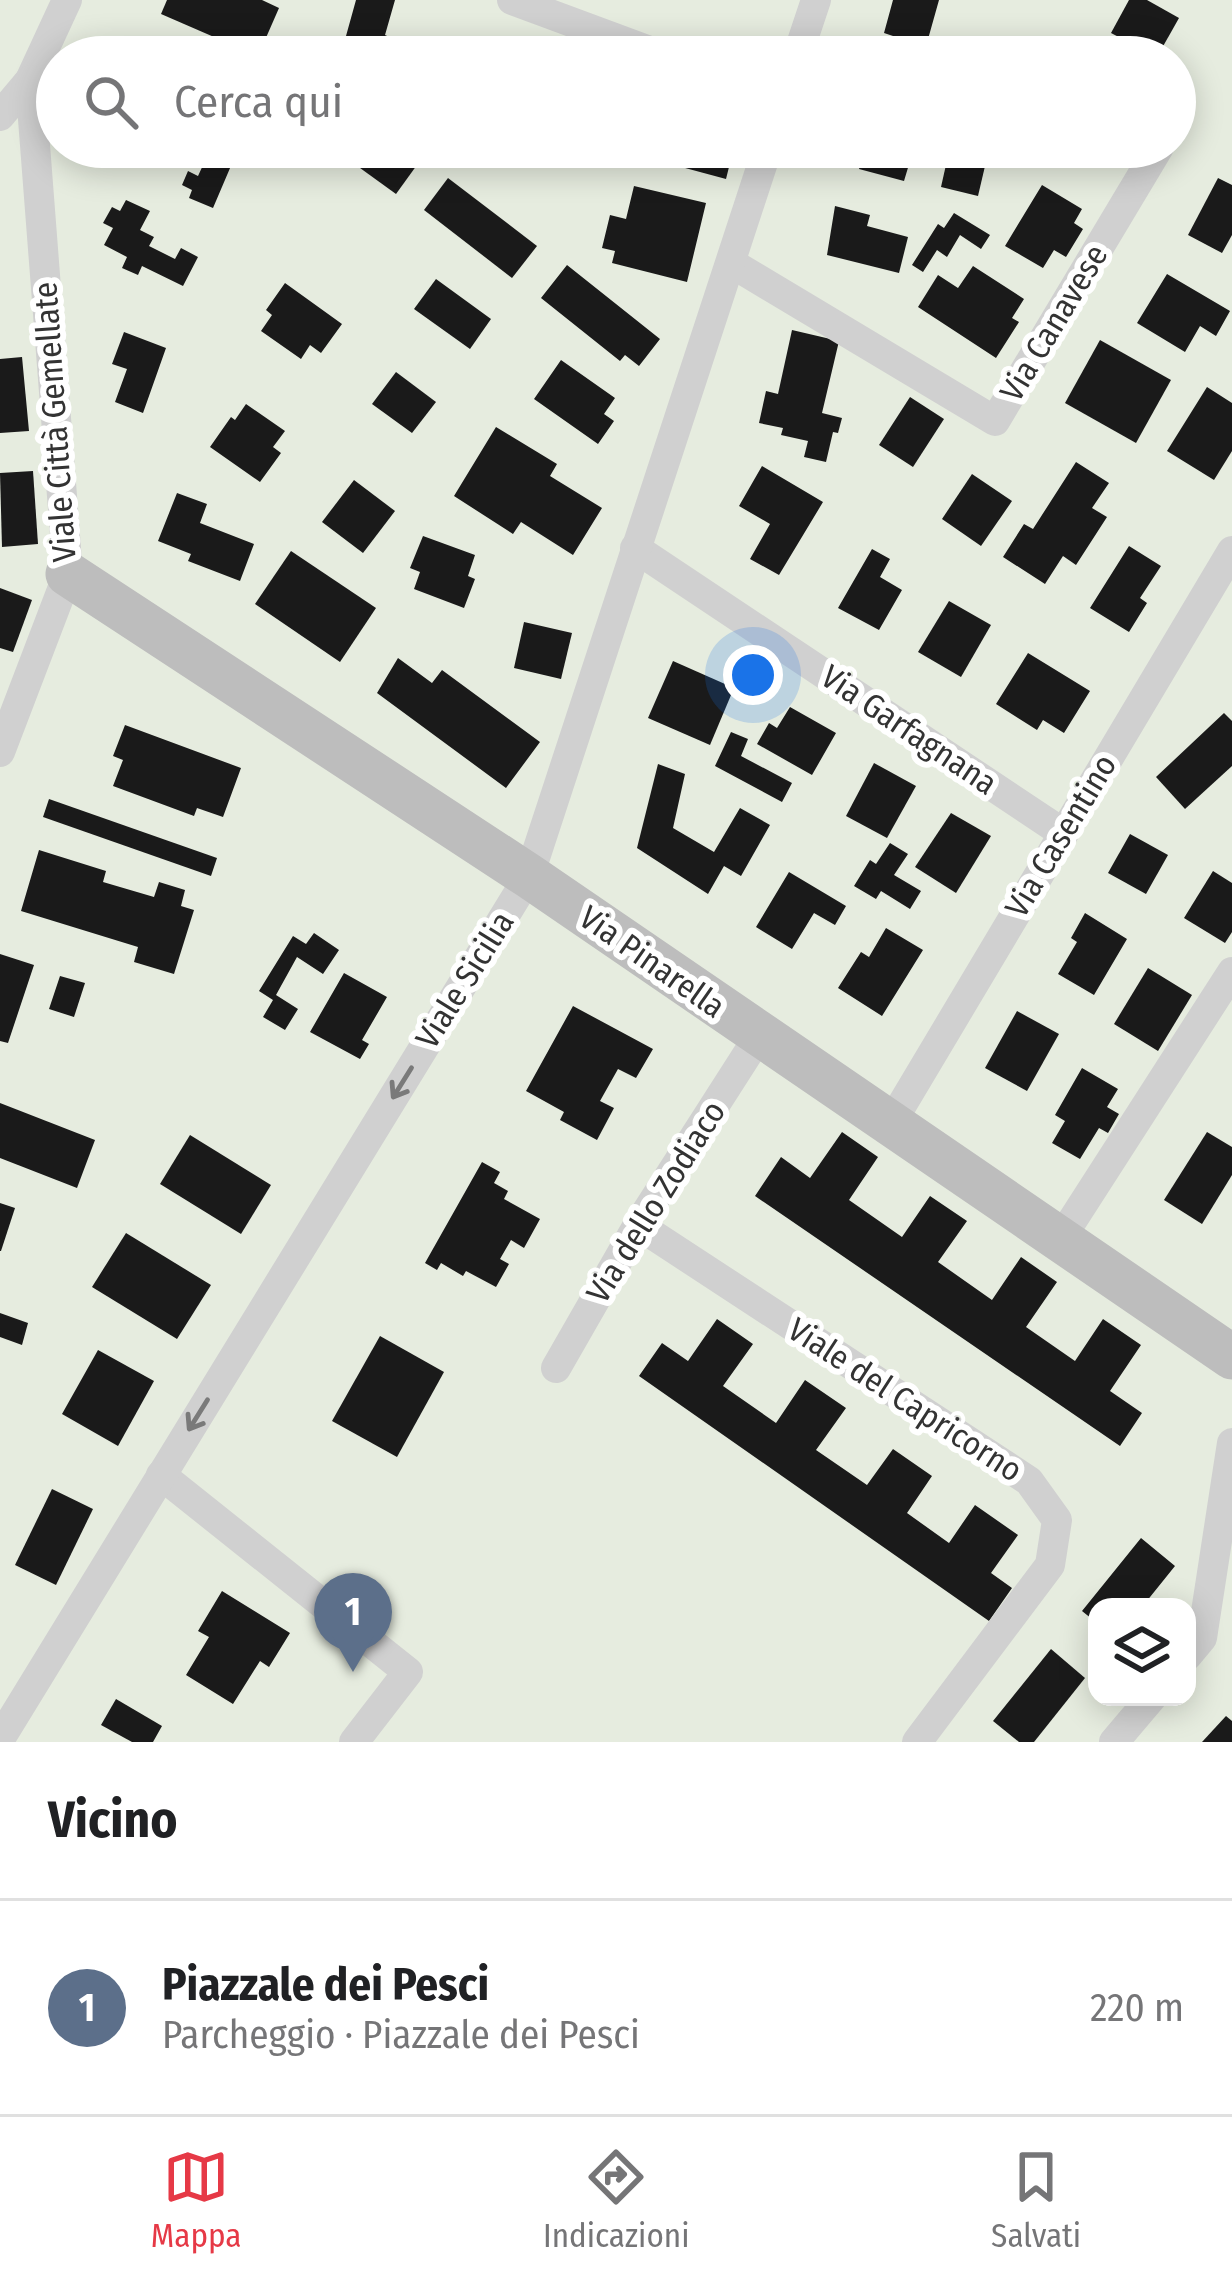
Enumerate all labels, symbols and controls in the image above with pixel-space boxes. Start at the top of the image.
search box [36,36,1196,168]
icon: search [78,69,144,135]
text: Cerca qui [174,75,343,129]
street label: Via Canavese [992,237,1116,409]
street label: Viale Città Gemellate [25,281,85,563]
your location [723,645,783,705]
street label: Via Garfagnana [813,657,1005,803]
street label: Via Casentino [997,747,1125,925]
street label: Via Pinarella [572,897,732,1027]
street label: Viale Sicilia [407,904,523,1056]
one-way arrow [390,1065,414,1099]
street label: Via dello Zodiaco [578,1094,734,1310]
street label: Viale del Capricorno [780,1309,1030,1491]
one-way arrow [186,1397,210,1431]
pin: 1 [314,1573,392,1672]
map controls [1088,1598,1196,1706]
button: layers [1088,1598,1196,1706]
text: Vicino [48,1789,177,1851]
text: Piazzale dei Pesci [162,1958,489,2012]
text: 1 [79,1985,95,2031]
text: 220 m [1090,1985,1184,2031]
text: Parcheggio · Piazzale dei Pesci [162,2012,640,2058]
tab: Mappa [151,2144,241,2256]
tab: Indicazioni [543,2144,689,2256]
tab: Salvati [991,2144,1081,2256]

